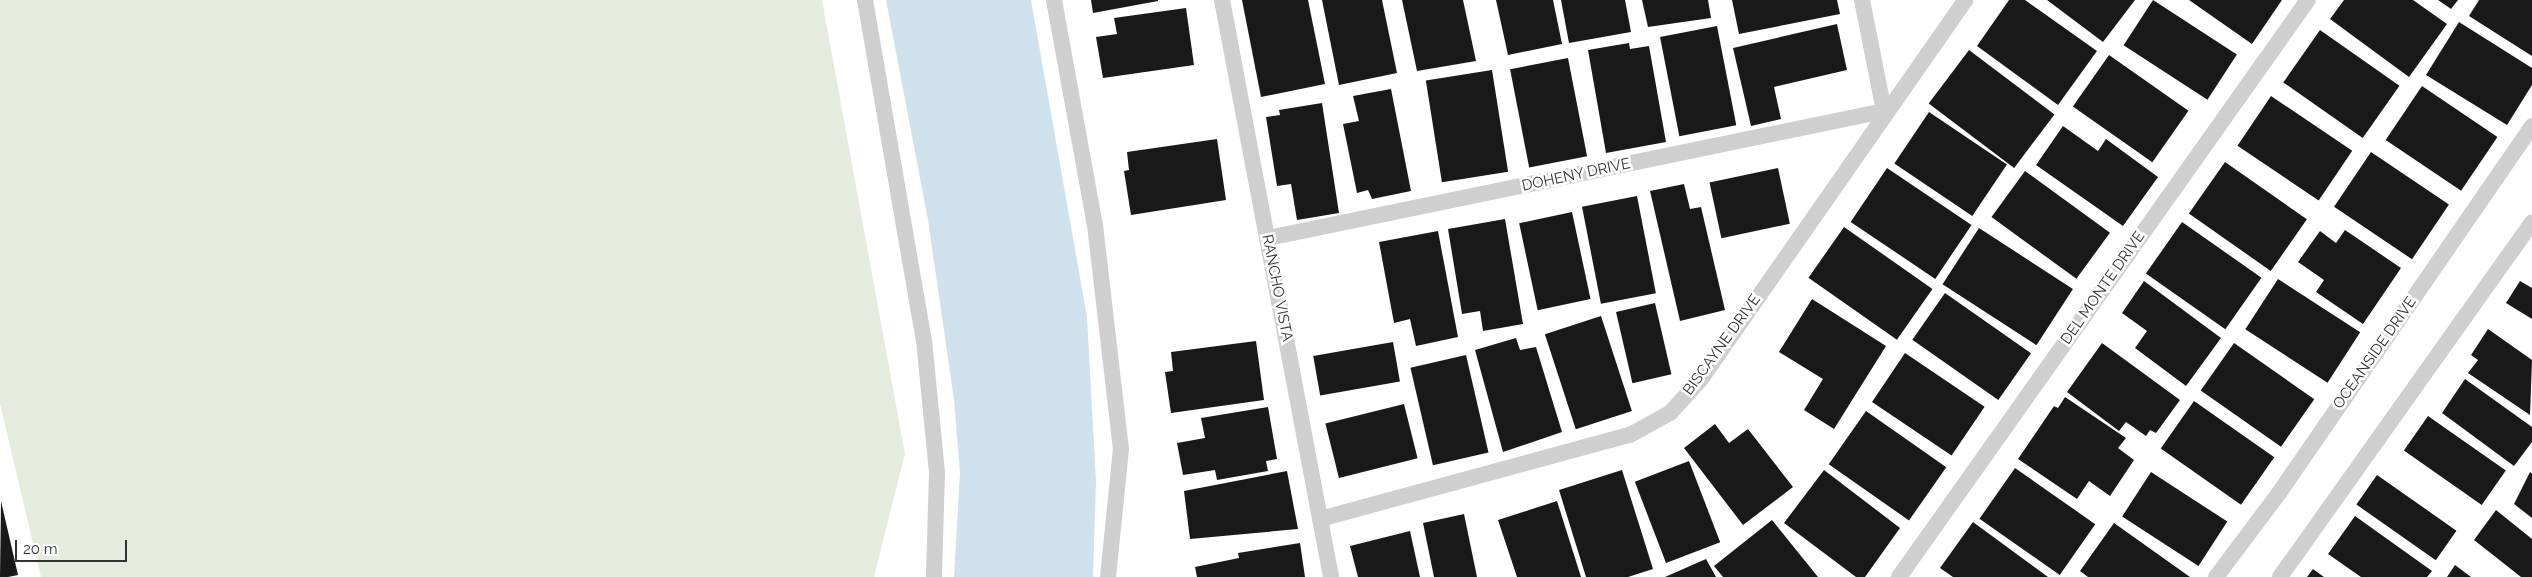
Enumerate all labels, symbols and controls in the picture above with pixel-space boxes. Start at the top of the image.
street label: DOHENY DRIVE [1520,155,1632,195]
street label: DEL MONTE DRIVE [2057,228,2149,348]
street label: RANCHO VISTA [1258,233,1296,343]
street label: BISCAYNE DRIVE [1680,291,1764,399]
street label: OCEANSIDE DRIVE [2330,294,2420,412]
scale bar [18,530,130,562]
text: 20 m [23,540,58,558]

